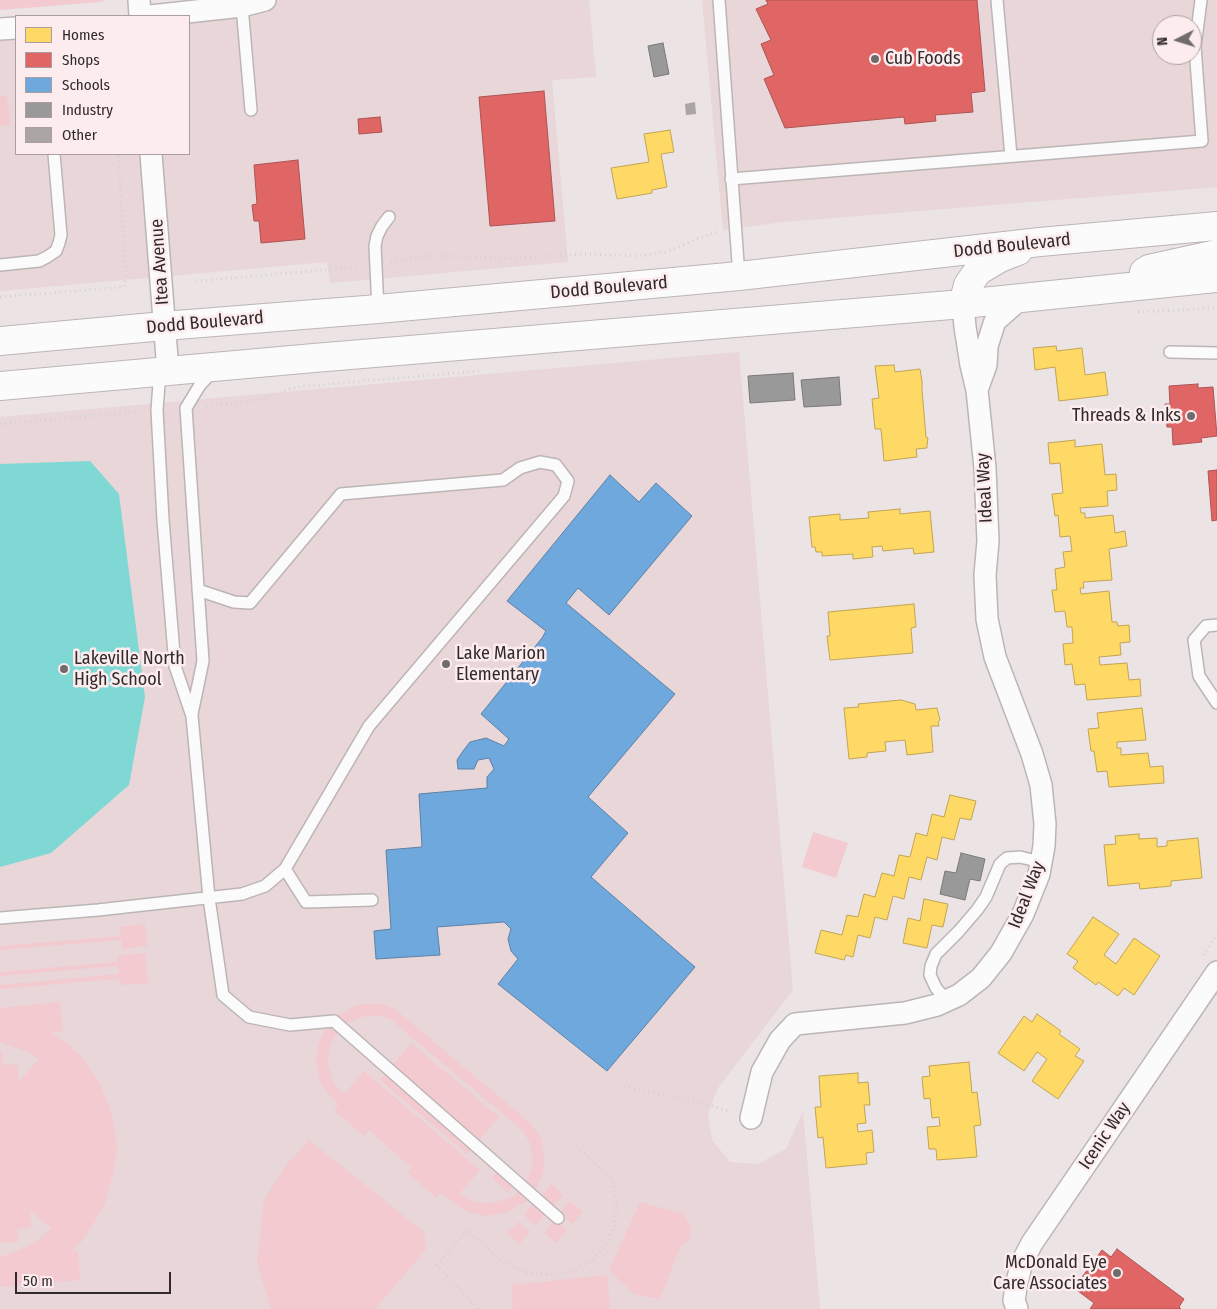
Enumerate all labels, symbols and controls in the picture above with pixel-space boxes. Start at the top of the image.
legend [15,15,190,155]
north arrow [1152,15,1202,65]
text: Homes [62,26,104,44]
text: N [1154,36,1171,46]
place label: Cub Foods [885,48,961,70]
text: Shops [62,51,100,69]
marker: Cub Foods [869,53,881,65]
text: Schools [62,76,110,94]
text: Industry [62,101,113,119]
text: Other [62,126,97,144]
street label: Itea Avenue [146,218,174,306]
street label: Dodd Boulevard [952,229,1072,263]
street label: Dodd Boulevard [549,272,669,304]
street label: Dodd Boulevard [145,307,265,339]
place label: Threads & Inks [1072,405,1181,427]
marker: Threads & Inks [1185,410,1197,422]
street label: Ideal Way [972,452,998,524]
place label: Lake Marion Elementary [456,643,545,686]
place label: Lakeville North High School [74,648,185,691]
marker: Lake Marion Elementary [440,658,452,670]
marker: Lakeville North High School [58,663,70,675]
street label: Ideal Way [1004,858,1050,932]
street label: Icenic Way [1075,1098,1135,1174]
place label: McDonald Eye Care Associates [993,1252,1107,1294]
scale bar [18,1262,174,1294]
marker: McDonald Eye Care Associates [1111,1267,1123,1279]
text: 50 m [23,1272,53,1290]

